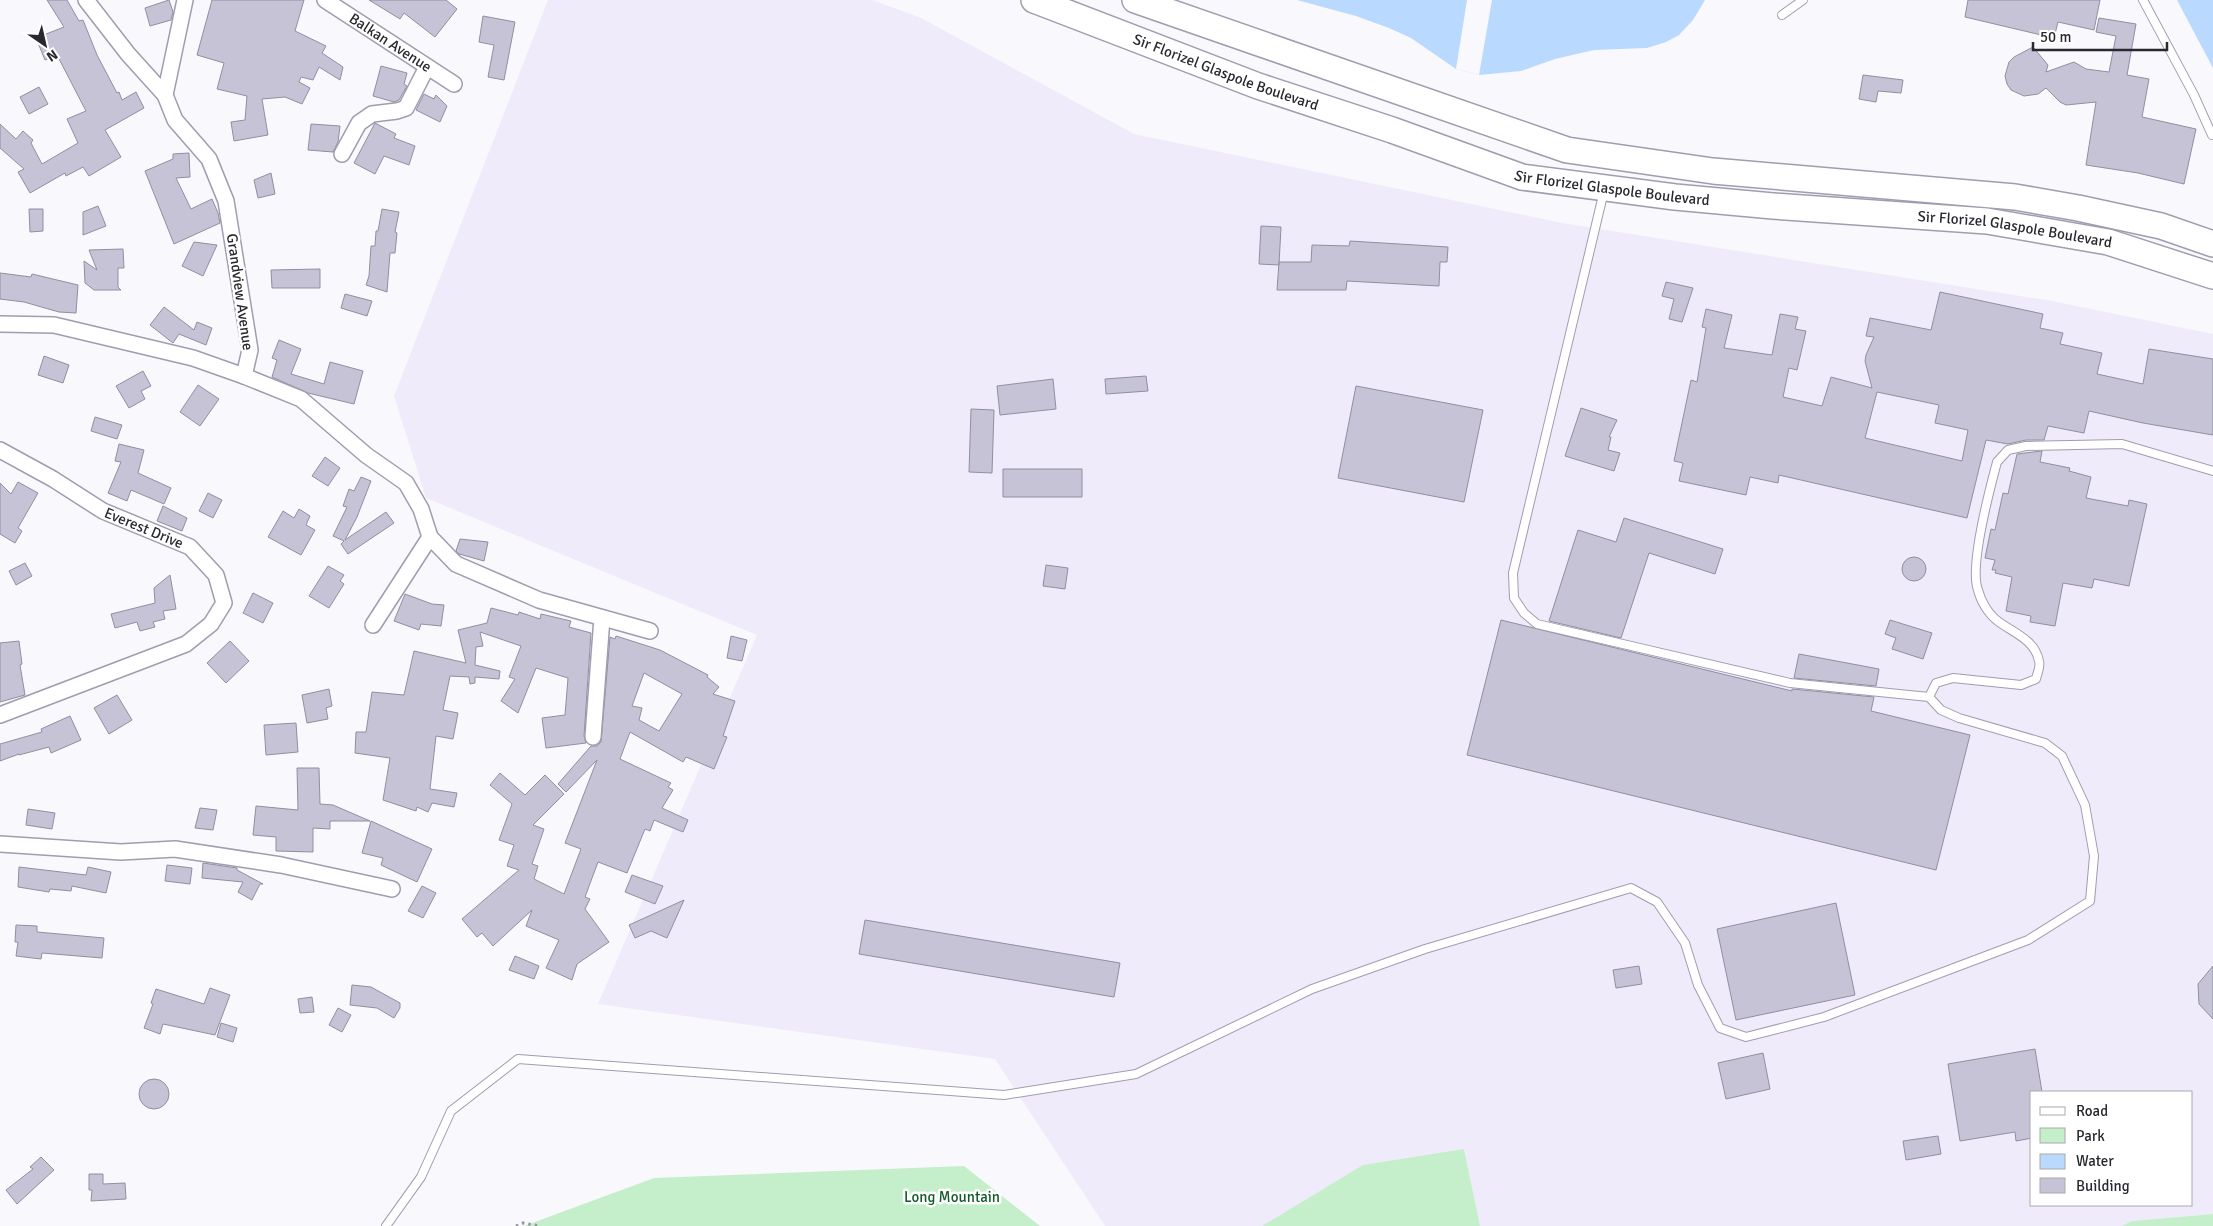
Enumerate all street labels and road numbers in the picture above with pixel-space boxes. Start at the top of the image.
street label: Balkan Avenue [346,9,435,76]
street label: Sir Florizel Glaspole Boulevard [1131,30,1321,114]
street label: Sir Florizel Glaspole Boulevard [1512,166,1710,209]
street label: Sir Florizel Glaspole Boulevard [1917,207,2113,252]
street label: Grandview Avenue [223,232,257,352]
street label: Everest Drive [102,504,186,552]

